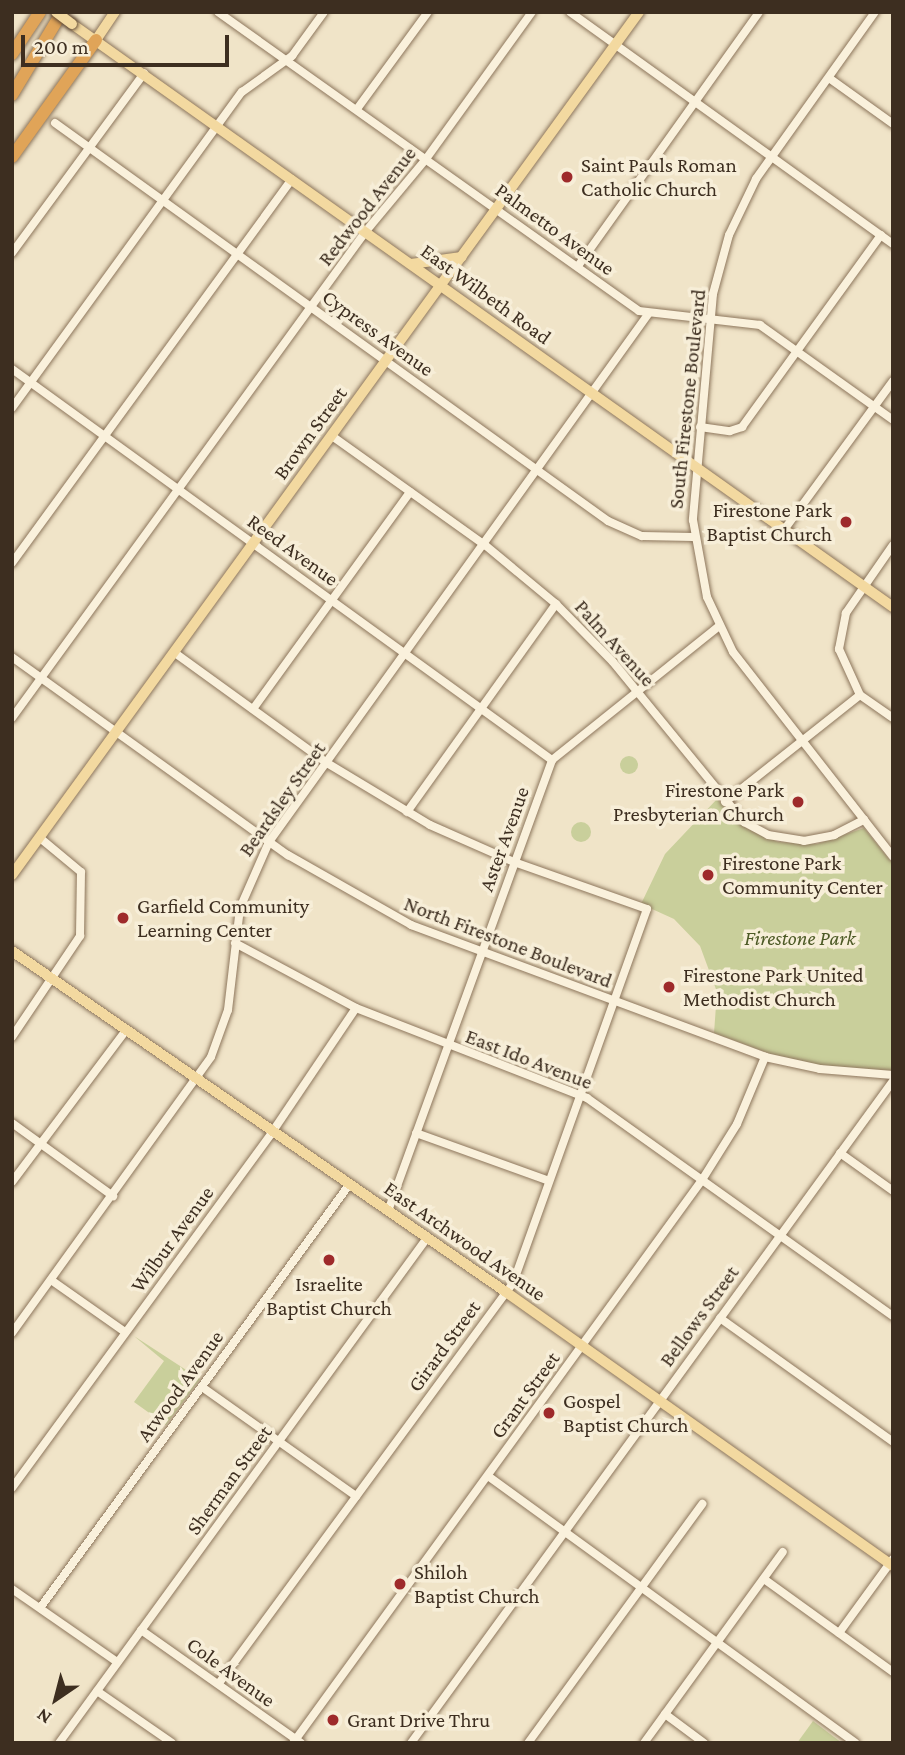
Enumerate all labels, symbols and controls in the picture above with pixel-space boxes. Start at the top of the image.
scale bar [24,21,233,65]
text: 200 m [34,35,89,59]
street label: Redwood Avenue [313,141,421,271]
place label: Saint Pauls Roman Catholic Church [581,152,737,202]
marker: Saint Pauls Roman Catholic Church [559,169,575,185]
street label: Palmetto Avenue [490,177,620,281]
street label: East Wilbeth Road [416,238,556,350]
street label: Cypress Avenue [317,284,439,382]
street label: South Firestone Boulevard [663,288,711,510]
street label: Brown Street [268,382,352,484]
place label: Firestone Park Baptist Church [706,497,832,547]
street label: Reed Avenue [242,508,344,592]
marker: Firestone Park Baptist Church [838,514,854,530]
street label: Palm Avenue [569,594,661,692]
street label: Beardsley Street [233,737,331,861]
place label: Firestone Park Presbyterian Church [613,777,784,827]
street label: Aster Avenue [473,783,535,895]
marker: Firestone Park Presbyterian Church [790,794,806,810]
place label: Firestone Park Community Center [722,850,883,900]
marker: Firestone Park Community Center [700,867,716,883]
street label: North Firestone Boulevard [400,891,616,993]
place label: Garfield Community Learning Center [137,893,309,943]
marker: Garfield Community Learning Center [115,910,131,926]
park label: Firestone Park [744,925,856,951]
place label: Firestone Park United Methodist Church [683,962,864,1012]
marker: Firestone Park United Methodist Church [661,979,677,995]
street label: East Ido Avenue [462,1023,596,1095]
street label: East Archwood Avenue [379,1176,551,1306]
street label: Wilbur Avenue [125,1181,219,1297]
marker: Israelite Baptist Church [321,1252,337,1268]
street label: Bellows Street [654,1261,744,1371]
place label: Israelite Baptist Church [266,1271,392,1321]
street label: Girard Street [402,1295,486,1397]
street label: Atwood Avenue [131,1325,229,1447]
street label: Grant Street [485,1347,565,1443]
place label: Gospel Baptist Church [563,1388,689,1438]
marker: Gospel Baptist Church [541,1405,557,1421]
street label: Sherman Street [181,1420,277,1540]
place label: Shiloh Baptist Church [414,1559,540,1609]
marker: Shiloh Baptist Church [392,1576,408,1592]
street label: Cole Avenue [182,1631,280,1713]
north arrow [21,1664,91,1734]
text: N [32,1704,55,1729]
place label: Grant Drive Thru [347,1707,490,1733]
marker: Grant Drive Thru [325,1712,341,1728]

